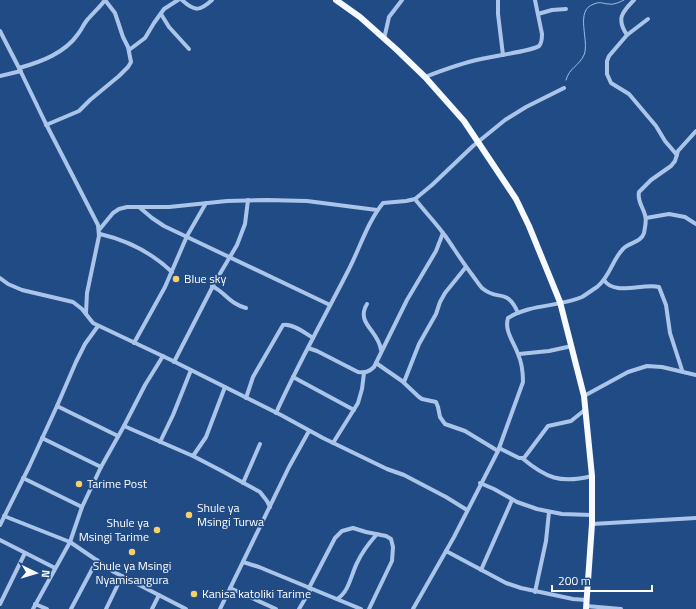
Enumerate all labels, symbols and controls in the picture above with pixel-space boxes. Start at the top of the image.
place label: Blue sky [184,269,227,288]
marker: Blue sky [171,274,181,284]
place label: Tarime Post [87,474,148,493]
marker: Tarime Post [74,479,84,489]
place label: Shule ya Msingi Turwa [197,498,264,531]
marker: Shule ya Msingi Turwa [184,510,194,520]
place label: Shule ya Msingi Tarime [79,513,149,546]
marker: Shule ya Msingi Tarime [152,525,162,535]
marker: Shule ya Msingi Nyamisangura [127,547,137,557]
north arrow [16,553,56,593]
place label: Shule ya Msingi Nyamisangura [93,556,171,589]
scale bar [552,567,652,593]
text: N [38,569,54,578]
text: 200 m [558,571,591,590]
place label: Kanisa katoliki Tarime [202,584,311,603]
marker: Kanisa katoliki Tarime [189,589,199,599]

